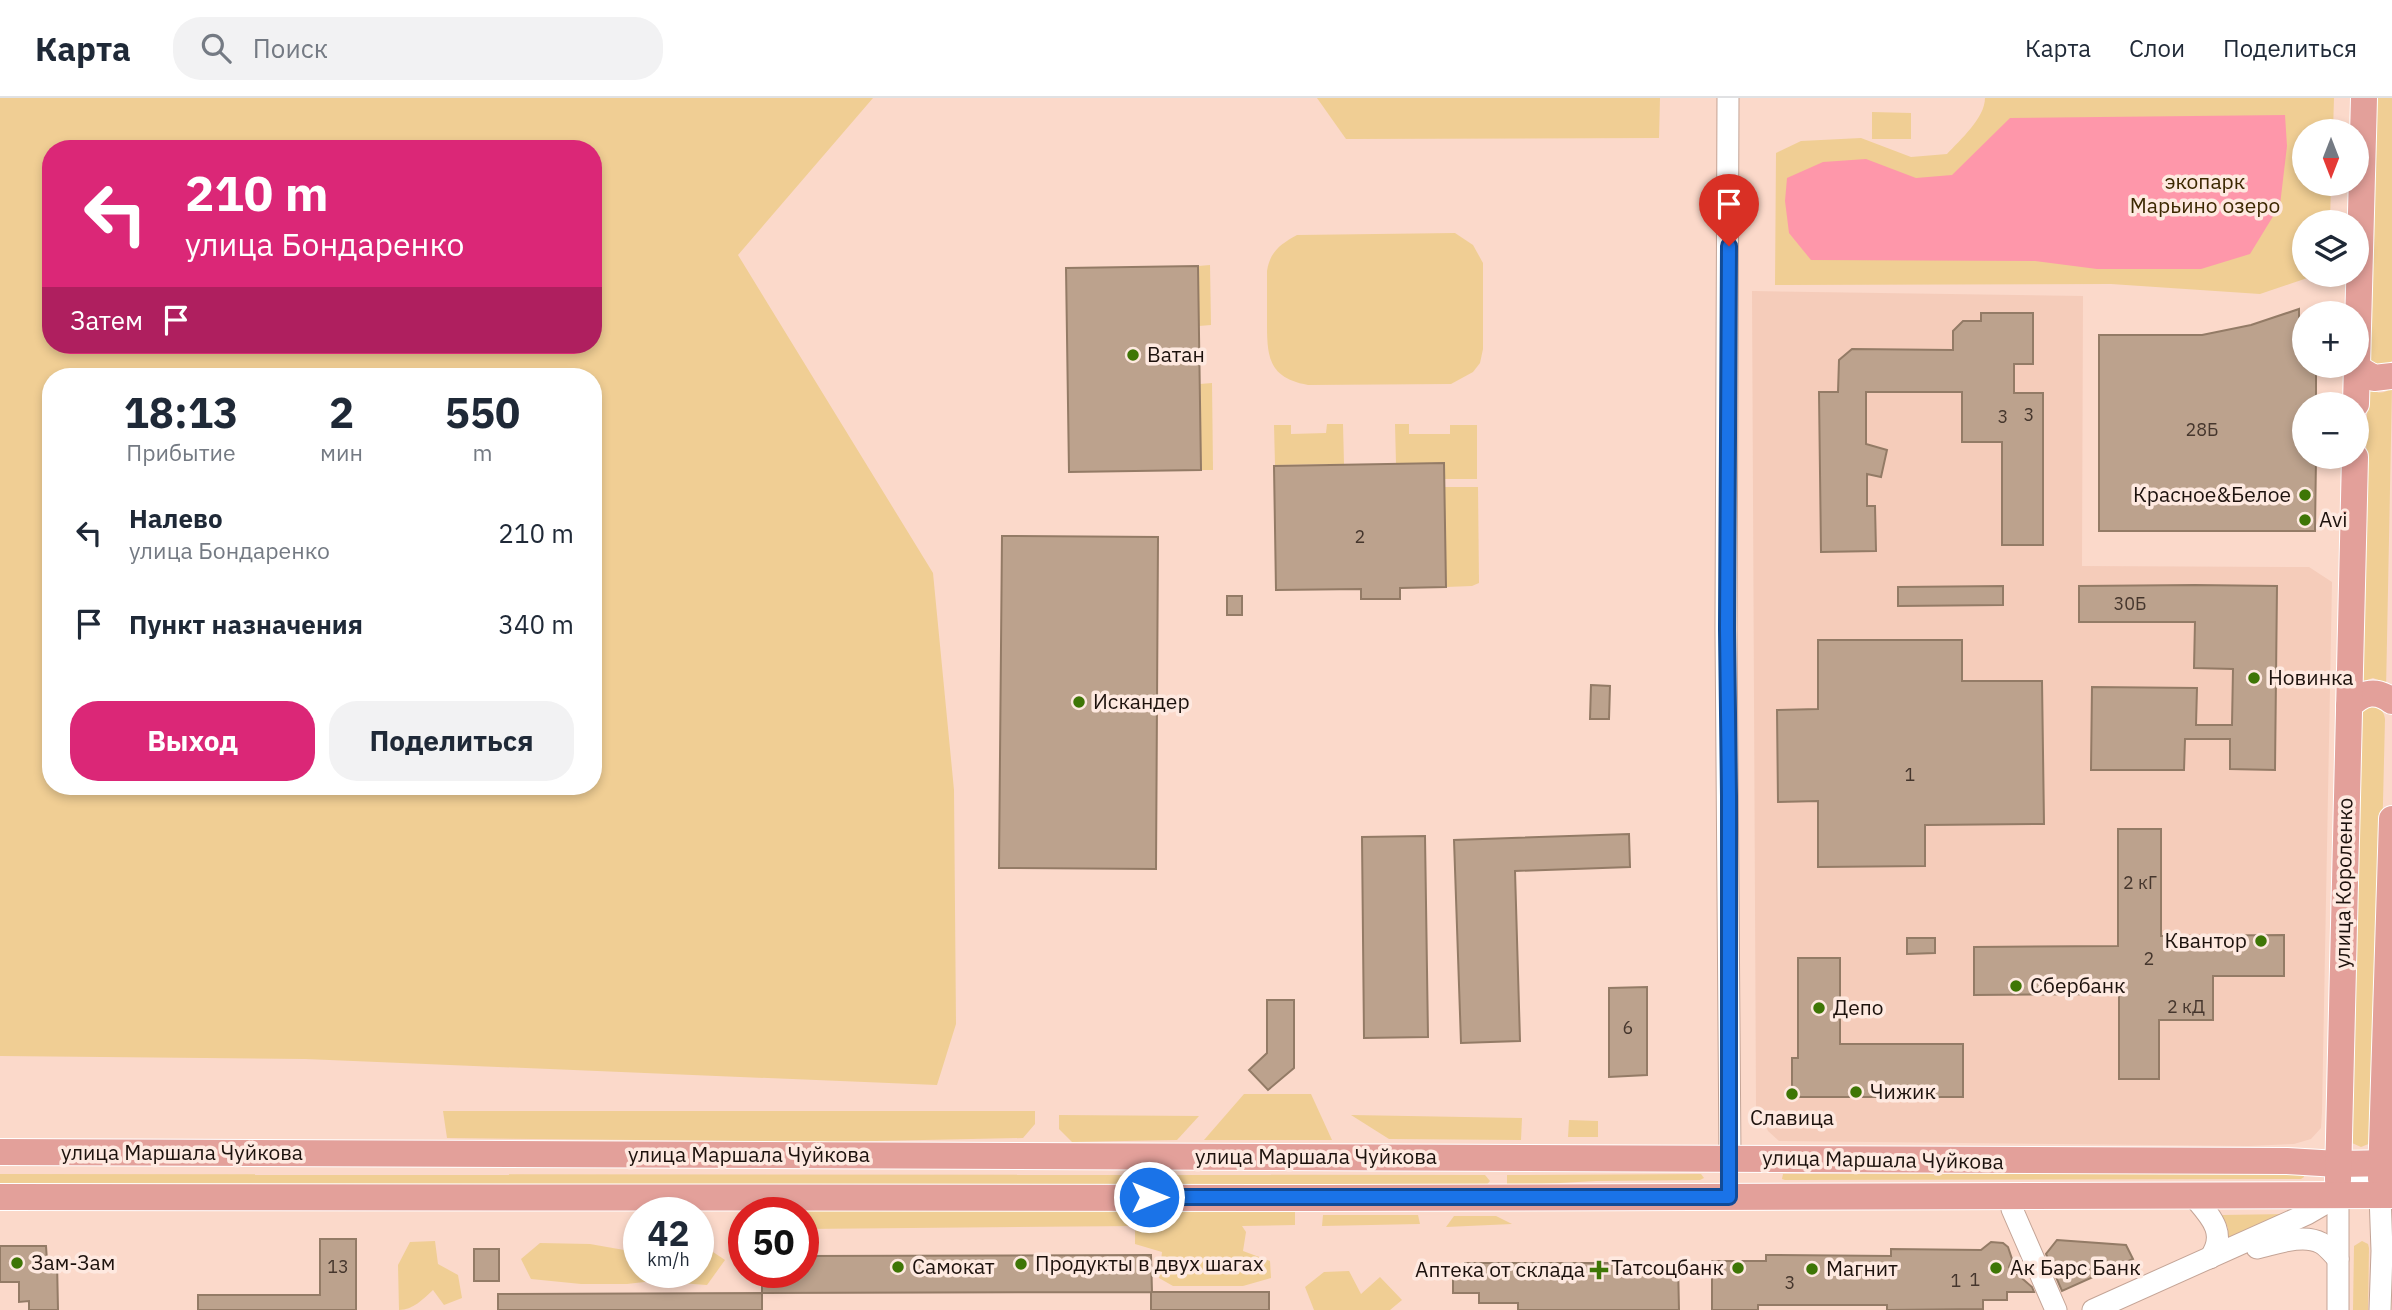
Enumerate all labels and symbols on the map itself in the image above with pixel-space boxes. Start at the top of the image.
north arrow [2292,119,2370,196]
park label: экопарк Марьино озеро [2130,167,2280,219]
pin [1699,174,1759,246]
place label: Ватан [1147,340,1205,368]
marker: Ватан [1125,347,1141,363]
house number: 3 [2024,403,2034,426]
house number: 3 [1998,405,2008,428]
house number: 28Б [2185,418,2219,441]
place label: Красное&Белое [2133,480,2291,508]
marker: Красное&Белое [2297,487,2313,503]
place label: Avi [2319,505,2348,533]
marker: Avi [2297,512,2313,528]
house number: 2 [1355,525,1365,548]
house number: 30Б [2113,592,2147,615]
place label: Новинка [2268,663,2354,691]
marker: Новинка [2246,670,2262,686]
place label: Искандер [1093,687,1190,715]
marker: Искандер [1071,694,1087,710]
house number: 1 [1905,763,1915,786]
street label: улица Короленко [2328,797,2358,969]
house number: 2 кГ [2123,871,2157,894]
place label: Квантор [2165,926,2247,954]
marker: Квантор [2253,933,2269,949]
house number: 2 [2144,947,2154,970]
place label: Сбербанк [2030,971,2126,999]
marker: Сбербанк [2008,978,2024,994]
place label: Депо [1833,993,1883,1021]
house number: 2 кД [2167,995,2205,1018]
marker: Депо [1811,1000,1827,1016]
house number: 6 [1623,1016,1633,1039]
place label: Чижик [1870,1077,1936,1105]
marker: Чижик [1848,1084,1864,1100]
marker: Славица [1784,1086,1800,1102]
place label: Славица [1750,1103,1834,1131]
street label: улица Маршала Чуйкова [61,1138,303,1166]
street label: улица Маршала Чуйкова [628,1140,870,1168]
street label: улица Маршала Чуйкова [1195,1142,1437,1170]
street label: улица Маршала Чуйкова [1762,1143,2004,1175]
position arrow [1112,1160,1186,1234]
speed limit sign: 50 [728,1197,819,1288]
place label: Зам-Зам [31,1248,115,1276]
place label: Продукты в двух шагах [1035,1249,1264,1277]
place label: Самокат [912,1252,995,1280]
place label: Татсоцбанк [1611,1253,1724,1281]
place label: Ак Барс Банк [2010,1253,2141,1281]
place label: Магнит [1826,1254,1898,1282]
marker: Зам-Зам [9,1255,25,1271]
house number: 13 [327,1255,349,1278]
place label: Аптека от склада [1415,1255,1585,1283]
marker: Продукты в двух шагах [1013,1256,1029,1272]
marker: Самокат [890,1259,906,1275]
marker: Татсоцбанк [1730,1260,1746,1276]
marker: Ак Барс Банк [1988,1260,2004,1276]
marker: Магнит [1804,1261,1820,1277]
marker: Аптека от склада [1591,1262,1607,1278]
house number: 1 [1970,1268,1980,1291]
house number: 1 [1951,1269,1961,1292]
house number: 3 [1785,1271,1795,1294]

